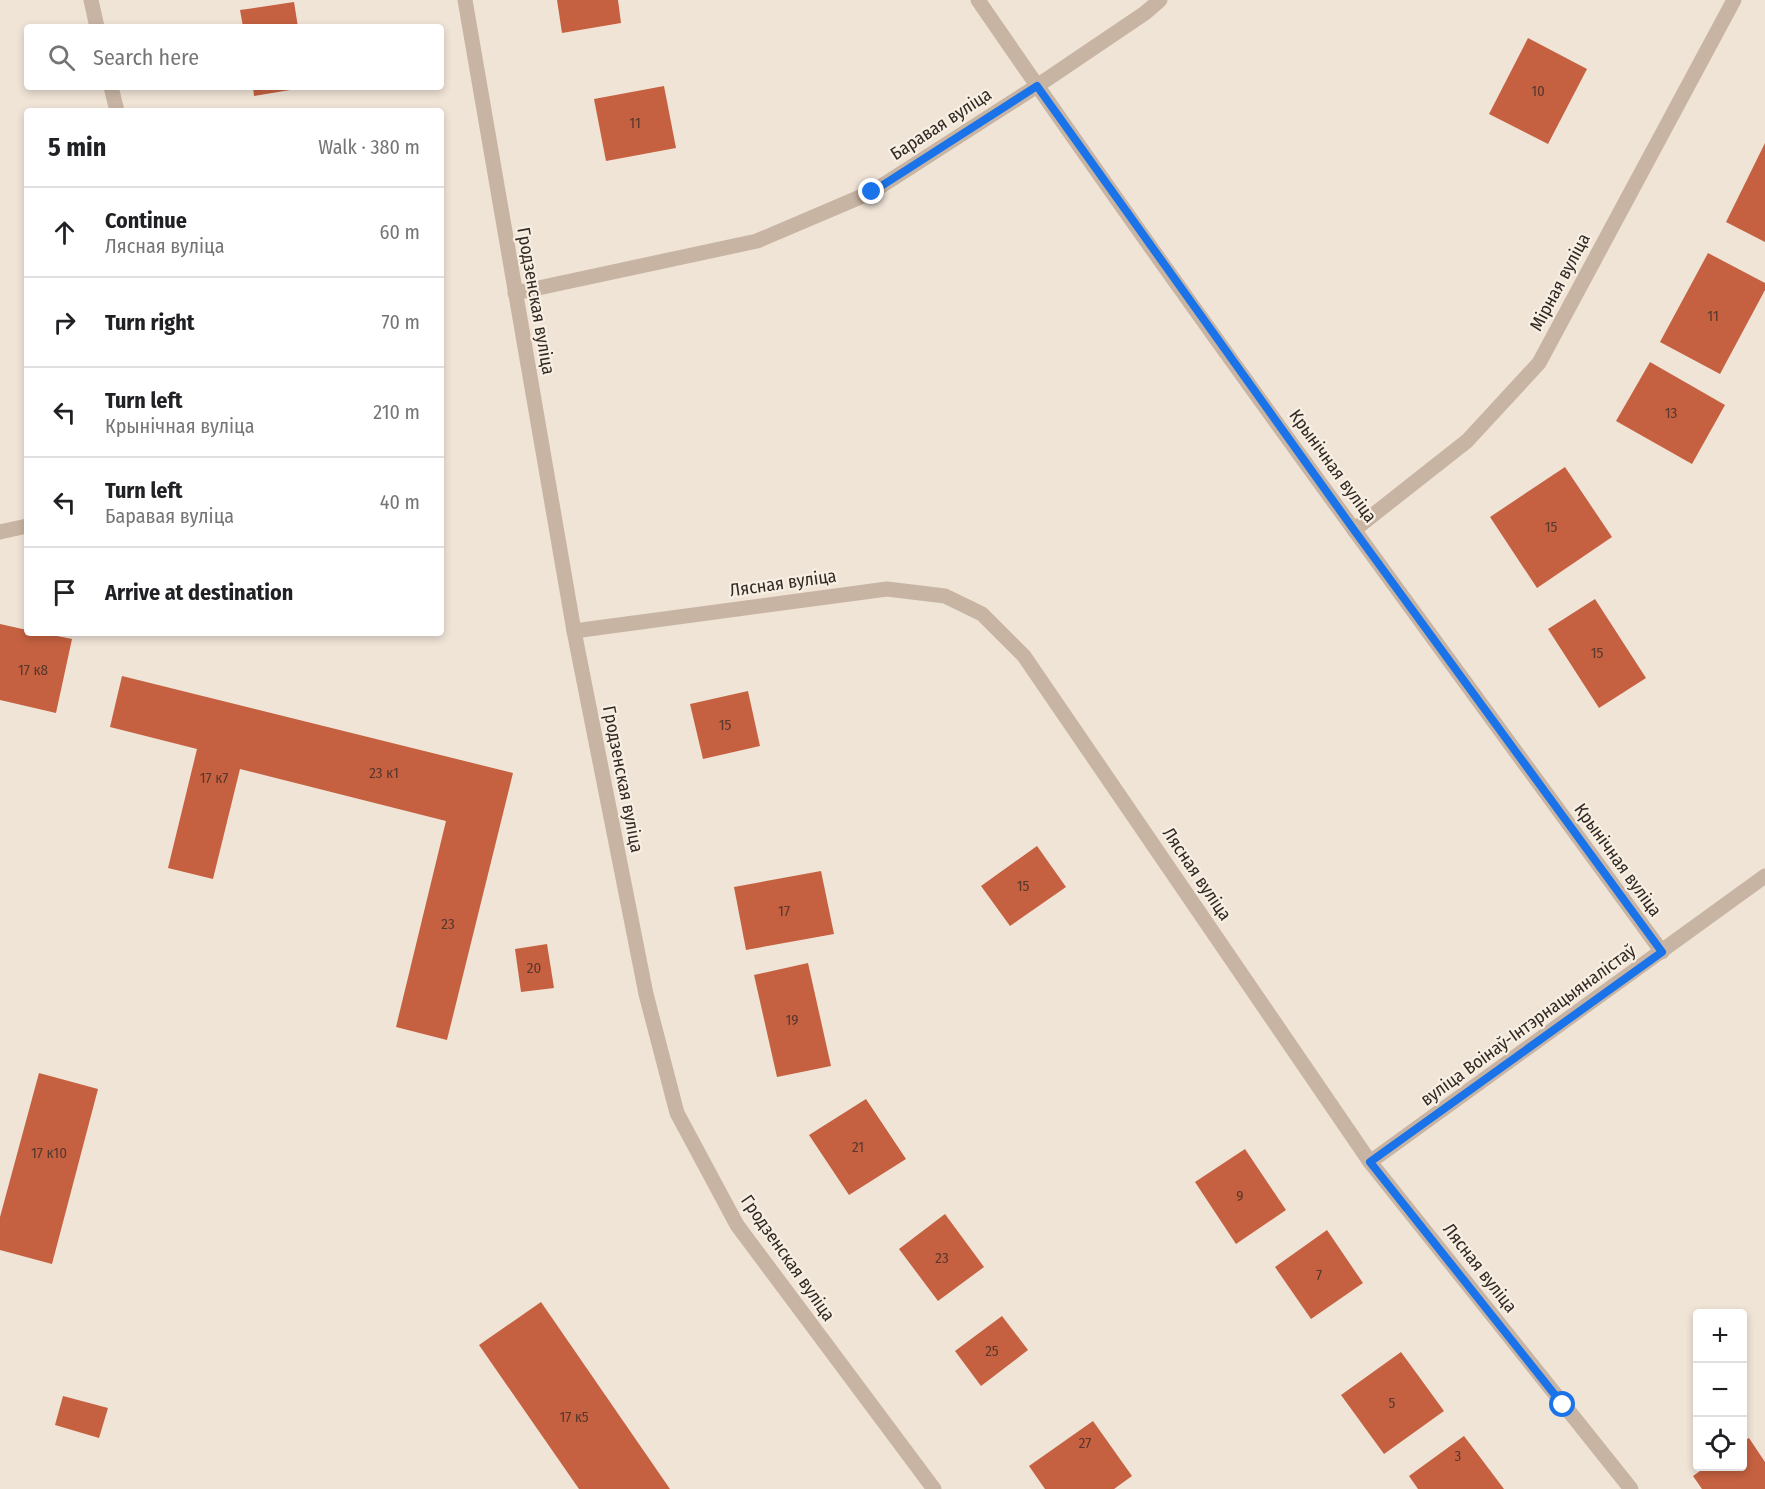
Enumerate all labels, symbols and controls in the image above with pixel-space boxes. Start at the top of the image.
search box [24,24,444,90]
icon: search [45,41,78,74]
text: Search here [93,44,199,71]
house number: 10 [1531,82,1545,100]
street label: Баравая вуліца [886,83,996,165]
house number: 11 [629,114,641,132]
text: 5 min [48,132,106,163]
text: Walk · 380 m [318,135,420,159]
route end [858,178,884,204]
text: Continue [105,207,187,234]
icon: ahead [48,216,81,249]
text: 60 m [380,220,420,244]
street label: Гродзенская вуліца [512,226,560,377]
street label: Мірная вуліца [1525,229,1595,335]
text: Лясная вуліца [105,234,225,258]
icon: right [48,306,81,339]
house number: 11 [1707,307,1719,325]
text: Turn right [105,309,194,336]
text: 70 m [382,310,420,334]
text: Turn left [105,387,183,414]
icon: left [48,396,81,429]
text: 210 m [373,400,420,424]
house number: 13 [1665,404,1678,422]
street label: Крынічная вуліца [1285,405,1382,527]
text: Крынічная вуліца [105,414,254,438]
text: Turn left [105,477,183,504]
icon: left [48,486,81,519]
text: 40 m [380,490,420,514]
text: Баравая вуліца [105,504,234,528]
house number: 15 [1545,518,1557,536]
street label: Лясная вуліца [728,565,838,601]
icon: arrive [48,576,81,609]
text: Arrive at destination [105,579,293,606]
house number: 15 [1591,644,1603,662]
house number: 17 к8 [18,661,48,679]
street label: Гродзенская вуліца [598,704,648,855]
house number: 15 [719,716,731,734]
house number: 23 к1 [369,764,399,782]
house number: 17 к7 [200,769,228,787]
street label: Крынічная вуліца [1570,799,1667,921]
street label: Лясная вуліца [1158,823,1236,925]
house number: 15 [1017,877,1029,895]
house number: 17 [778,902,790,920]
house number: 23 [441,915,455,933]
street label: вуліца Воінаў-Інтэрнацыяналістаў [1416,940,1640,1110]
house number: 20 [527,959,541,977]
house number: 19 [785,1011,799,1029]
house number: 21 [852,1138,864,1156]
house number: 17 к10 [31,1144,67,1162]
house number: 9 [1236,1187,1244,1205]
street label: Гродзенская вуліца [736,1191,840,1326]
street label: Лясная вуліца [1438,1219,1522,1317]
house number: 23 [935,1249,949,1267]
house number: 7 [1316,1266,1322,1284]
map controls [1693,1309,1747,1471]
button: + [1693,1309,1747,1363]
house number: 25 [985,1342,999,1360]
button: − [1693,1363,1747,1417]
route start [1549,1391,1575,1417]
house number: 5 [1389,1394,1396,1412]
house number: 17 к5 [559,1408,589,1426]
button: locate [1693,1417,1747,1471]
house number: 27 [1079,1434,1091,1452]
house number: 3 [1455,1447,1462,1465]

